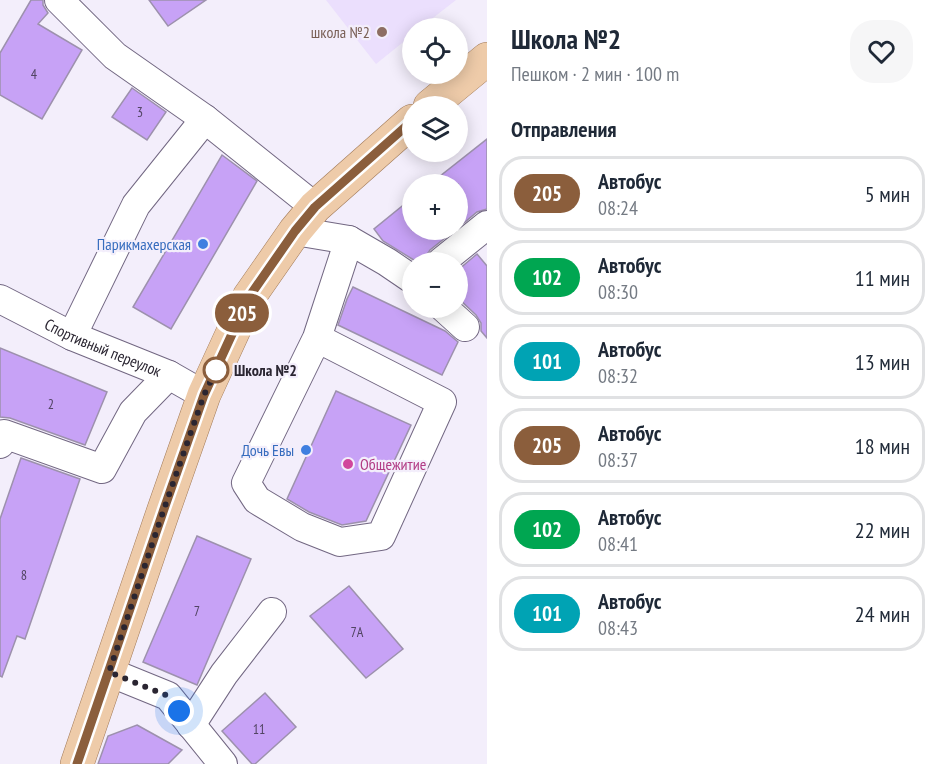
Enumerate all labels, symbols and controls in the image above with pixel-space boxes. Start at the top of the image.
map controls [402,18,468,318]
button: locate [402,18,468,84]
text: Школа №2 [511,20,621,57]
button: heart [850,20,913,83]
place label: школа №2 [311,22,370,42]
marker: школа №2 [375,25,389,39]
text: Пешком · 2 мин · 100 m [511,61,679,87]
house number: 4 [31,65,38,83]
button: layers [402,96,468,162]
house number: 3 [137,103,143,121]
text: Отправления [511,115,617,143]
text: Автобус [598,167,661,195]
button: + [402,174,468,240]
text: 205 [532,180,562,207]
text: 5 мин [865,180,910,208]
text: 08:24 [598,195,638,221]
place label: Парикмахерская [97,234,191,254]
marker: Парикмахерская [196,237,210,251]
text: Автобус [598,251,661,279]
button: − [402,252,468,318]
text: 102 [532,264,562,291]
text: 11 мин [855,264,910,292]
text: 08:30 [598,279,638,305]
line badge: 205 [208,294,276,332]
text: 205 [227,300,257,327]
street label: Спортивный переулок [41,314,165,381]
text: Автобус [598,335,661,363]
text: 101 [532,348,562,375]
text: 13 мин [855,348,910,376]
marker: Школа №2 [203,357,229,383]
place label: Школа №2 [234,360,297,380]
text: 08:32 [598,363,638,389]
house number: 2 [48,395,54,413]
text: Автобус [598,419,661,447]
text: 205 [532,432,562,459]
text: 18 мин [855,432,910,460]
place label: Дочь Евы [241,440,294,460]
marker: Дочь Евы [299,443,313,457]
text: 08:37 [598,447,638,473]
place label: Общежитие [360,454,426,474]
marker: Общежитие [341,457,355,471]
text: Автобус [598,503,661,531]
text: 102 [532,516,562,543]
text: 22 мин [855,516,910,544]
text: 08:41 [598,531,638,557]
house number: 8 [21,566,27,584]
text: Автобус [598,587,661,615]
text: 101 [532,600,562,627]
text: 24 мин [855,600,910,628]
house number: 7 [194,602,200,620]
text: 08:43 [598,615,638,641]
house number: 7А [351,623,364,641]
your location [164,696,194,726]
house number: 11 [253,720,265,738]

